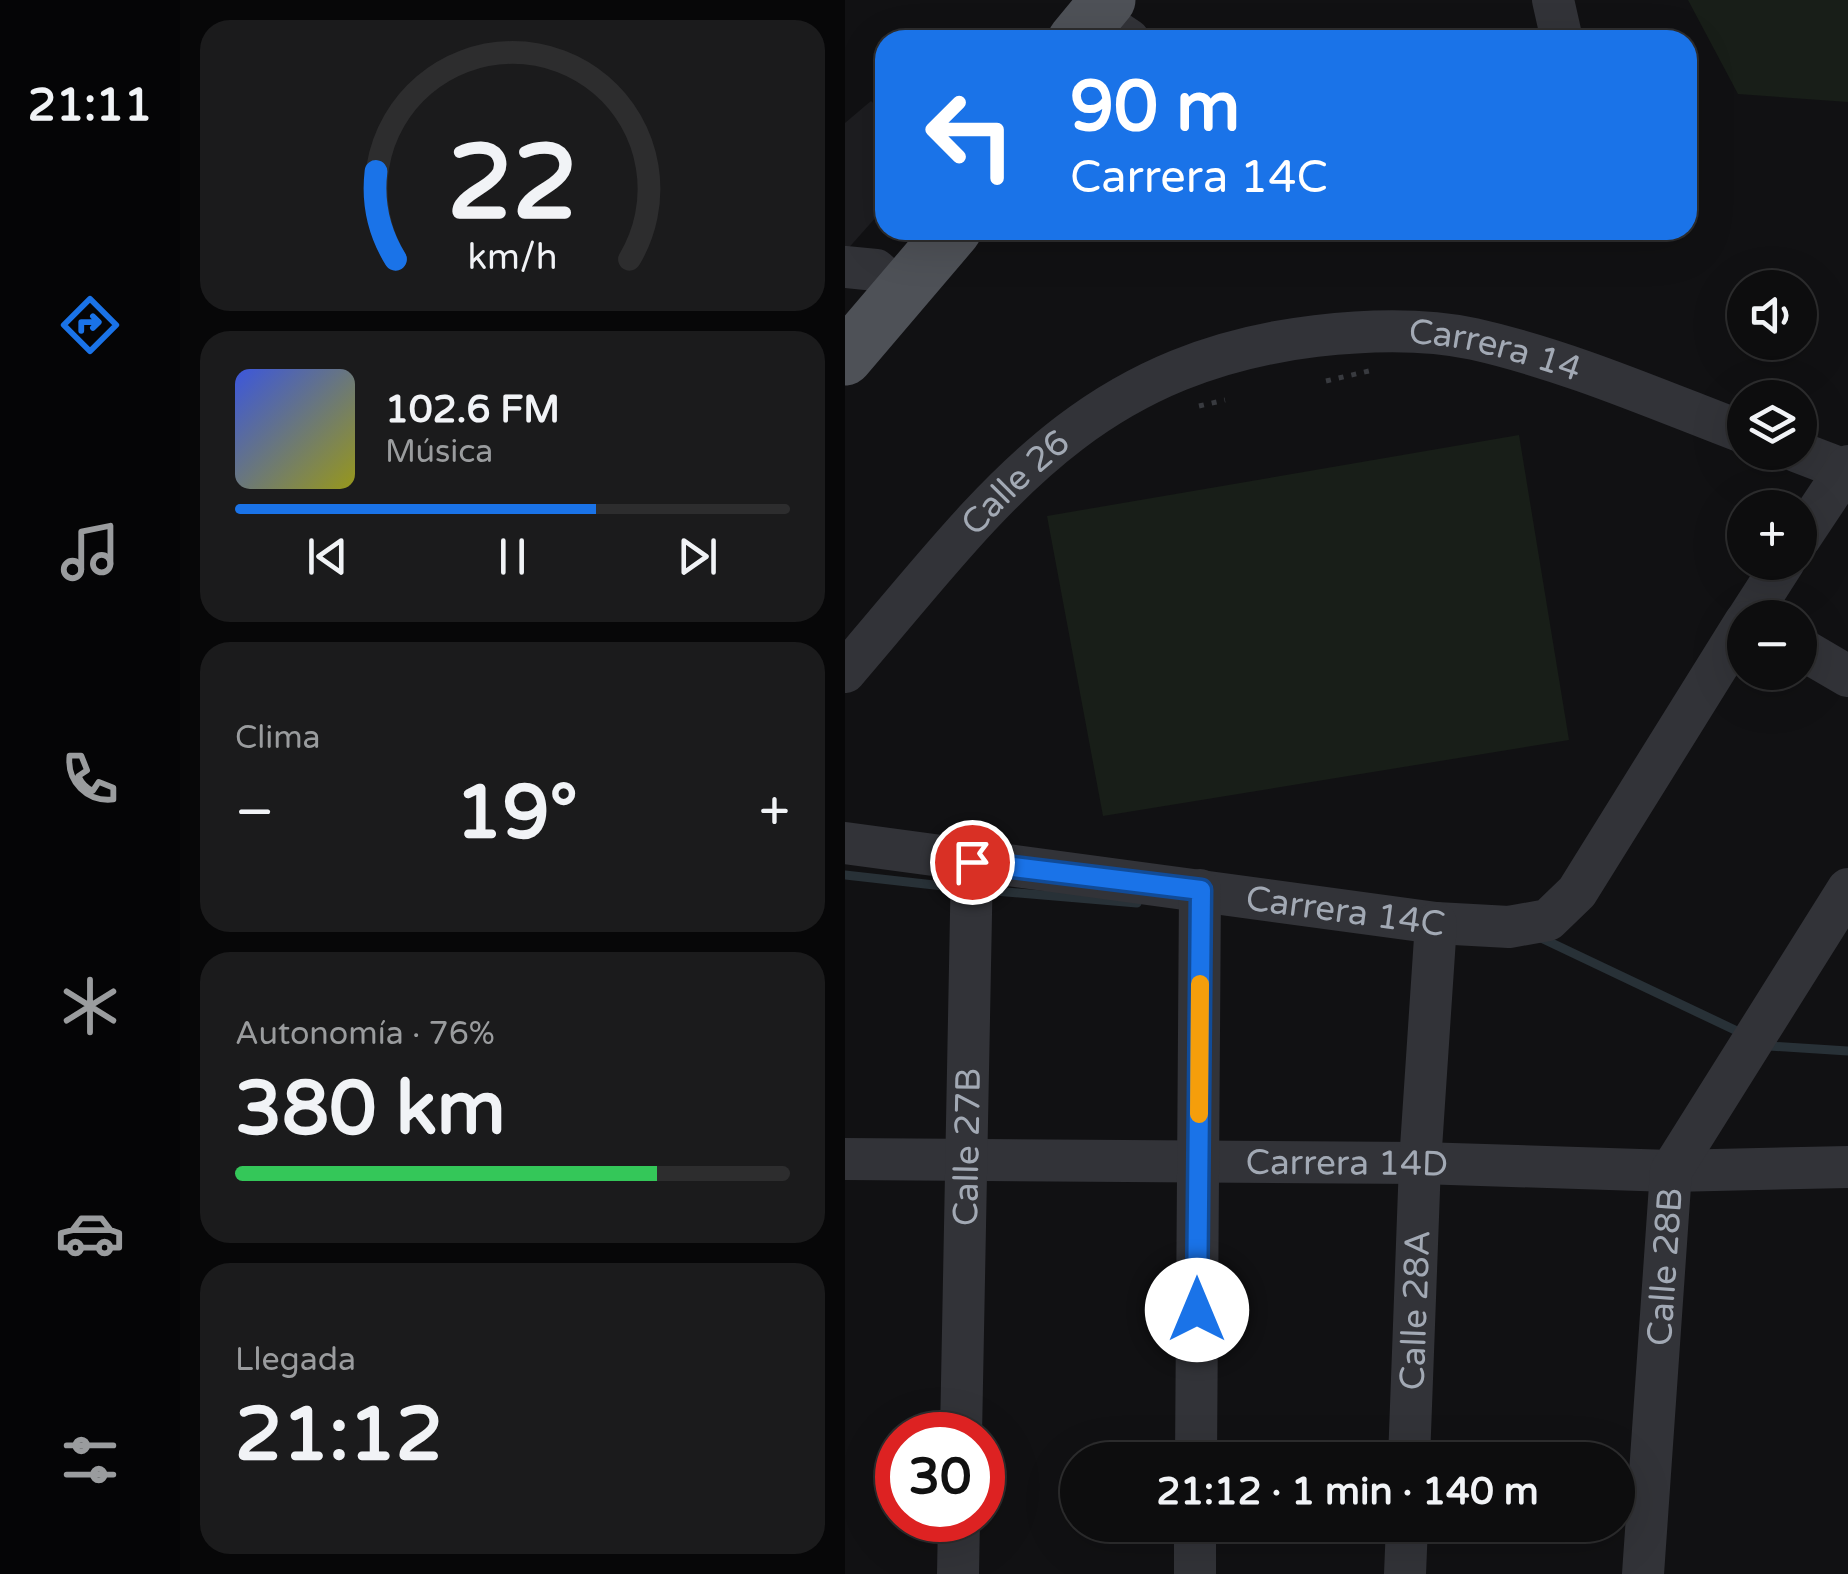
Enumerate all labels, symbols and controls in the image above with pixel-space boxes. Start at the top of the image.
text: 90 m [1070,66,1240,150]
icon: left [905,70,1035,200]
text: 21:11 [28,79,152,133]
text: 22 [447,122,578,247]
text: Carrera 14C [1070,151,1328,205]
text: km/h [468,236,557,279]
map controls [1727,270,1817,690]
button: sound [1727,270,1817,360]
icon: directions [55,290,125,360]
street label: Carrera 14 [1408,311,1587,391]
button: layers [1727,380,1817,470]
text: 102.6 FM [385,387,560,433]
street label: Calle 26 [952,421,1078,544]
text: Música [385,433,493,471]
button: + [1727,490,1817,580]
icon: music [55,517,125,587]
icon: previous [300,529,355,584]
icon: pause [485,529,540,584]
icon: next [670,529,725,584]
button: − [1727,600,1817,690]
text: Clima [235,719,321,757]
icon: phone [55,744,125,814]
text: 19° [455,768,578,858]
text: − [235,780,274,846]
text: + [759,780,790,846]
pin [930,820,1015,905]
icon: arrive [945,835,1000,890]
street label: Carrera 14C [1243,877,1448,946]
icon: climate [55,971,125,1041]
text: Autonomía · 76% [235,1015,495,1053]
text: 380 km [235,1064,506,1154]
street label: Calle 27B [945,1067,990,1227]
street label: Carrera 14D [1246,1142,1449,1186]
street label: Calle 28B [1639,1186,1692,1347]
icon: car [55,1198,125,1268]
street label: Calle 28A [1392,1229,1440,1391]
position arrow [1145,1258,1249,1362]
text: Llegada [235,1341,356,1379]
text: 21:12 [235,1390,443,1480]
speed limit sign: 30 [875,1412,1005,1542]
icon: filters [55,1425,125,1495]
text: 21:12 · 1 min · 140 m [1156,1469,1539,1515]

